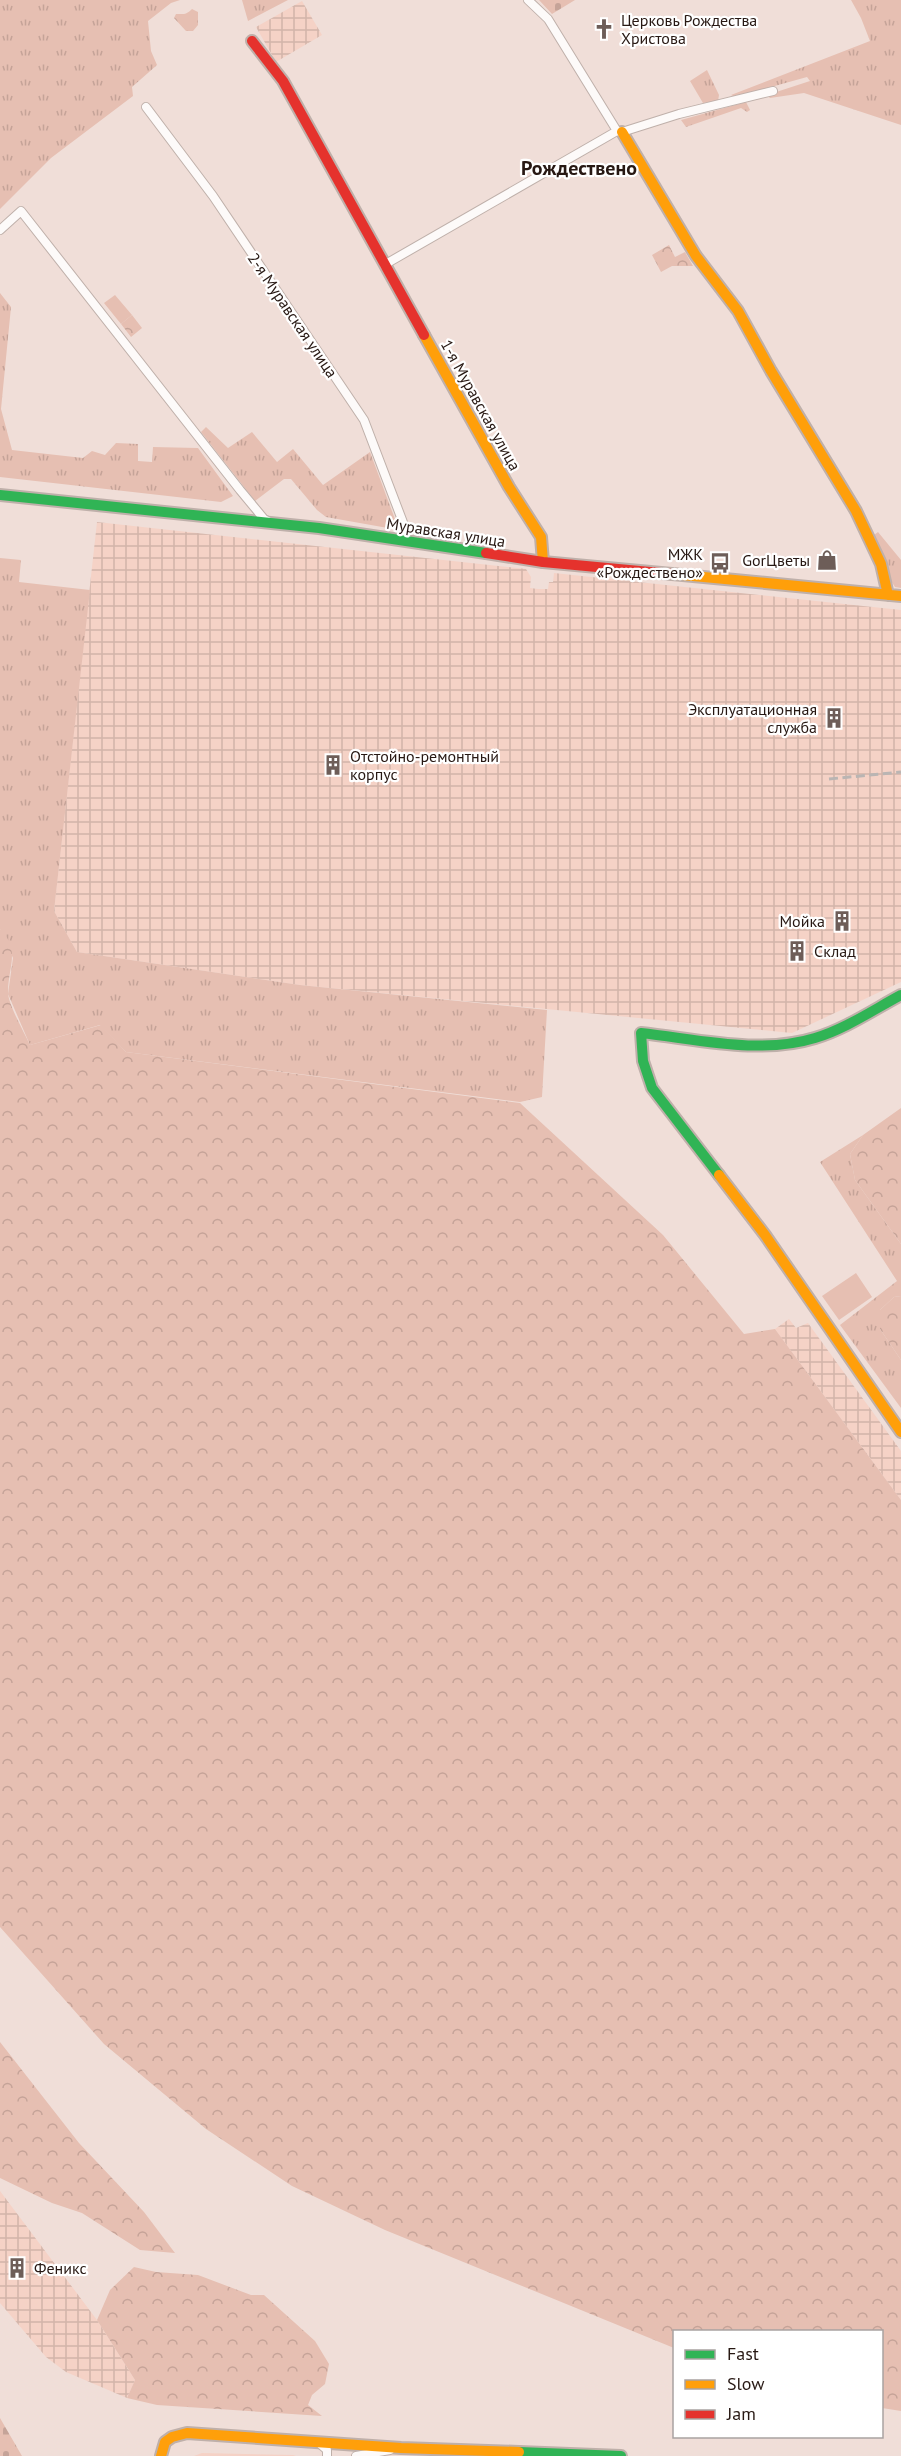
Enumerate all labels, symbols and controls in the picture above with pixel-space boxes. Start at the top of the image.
place label: Церковь Рождества Христова [621,10,757,48]
church icon: Церковь Рождества Христова [592,17,616,41]
district label: Рождествено [521,155,637,181]
street label: 2-я Муравская улица [244,249,342,381]
street label: 1-я Муравская улица [437,336,525,474]
street label: Муравская улица [385,513,507,551]
place label: МЖК «Рождествено» [597,544,703,582]
shop icon: GorЦветы [815,548,839,572]
place label: GorЦветы [742,550,810,570]
bus stop icon: МЖК «Рождествено» [708,551,732,575]
place label: Эксплуатационная служба [688,699,817,737]
building icon: Эксплуатационная служба [822,706,846,730]
place label: Отстойно-ремонтный корпус [350,746,499,784]
building icon: Отстойно-ремонтный корпус [321,753,345,777]
building icon: Мойка [830,909,854,933]
place label: Мойка [779,911,825,931]
building icon: Склад [785,939,809,963]
place label: Склад [814,941,856,961]
building icon: Феникс [5,2256,29,2280]
place label: Феникс [34,2258,87,2278]
legend [673,2330,883,2438]
text: Fast [727,2342,759,2365]
text: Slow [727,2372,765,2395]
text: Jam [726,2402,756,2425]

